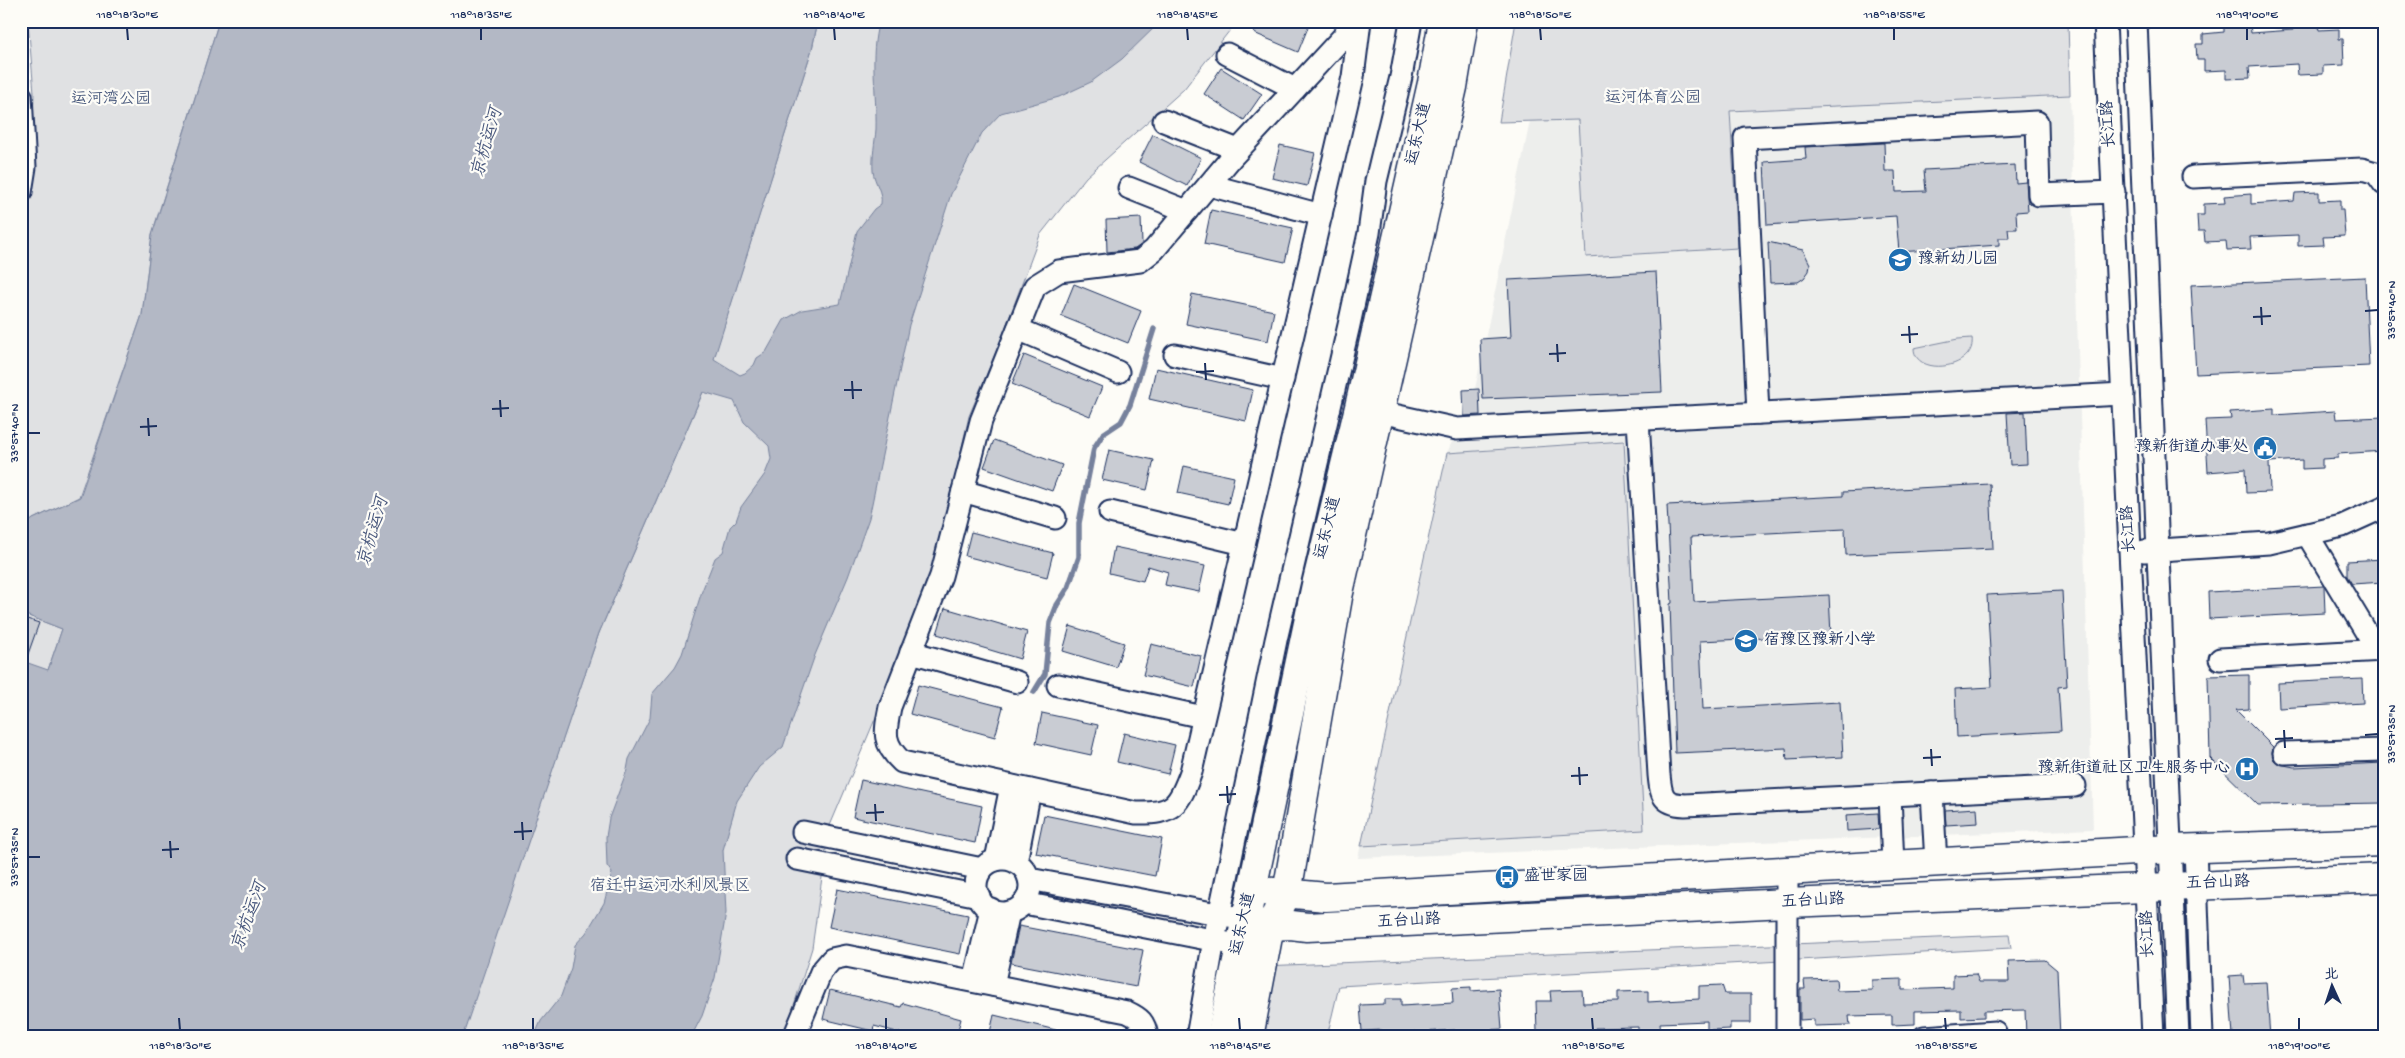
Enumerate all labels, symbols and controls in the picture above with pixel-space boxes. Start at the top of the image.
text: 118°18'30"E [95,9,158,23]
text: 118°18'35"E [449,9,512,23]
text: 118°18'40"E [802,9,865,23]
text: 118°18'45"E [1156,9,1218,23]
text: 118°18'50"E [1508,9,1571,23]
text: 118°18'55"E [1862,9,1925,23]
text: 118°19'00"E [2215,9,2278,23]
park label: 运河体育公园 [1605,88,1701,109]
park label: 运河湾公园 [71,89,151,110]
street label: 运东大道 [1403,100,1436,167]
street label: 长江路 [2097,100,2121,149]
water label: 京杭运河 [467,102,509,180]
school or university icon: 豫新幼儿园 [1887,247,1913,273]
place label: 豫新幼儿园 [1918,249,1998,270]
text: 33°57'40"N [2386,280,2400,340]
text: 33°57'40"N [9,403,23,463]
public building icon: 豫新街道办事处 [2252,435,2278,461]
place label: 豫新街道办事处 [2136,437,2249,458]
water label: 京杭运河 [353,491,395,569]
street label: 运东大道 [1311,494,1346,561]
street label: 长江路 [2117,505,2141,554]
school or university icon: 宿豫区豫新小学 [1733,628,1759,654]
place label: 宿豫区豫新小学 [1764,630,1876,651]
text: 33°57'35"N [2386,704,2400,764]
hospital icon: 豫新街道社区卫生服务中心 [2234,756,2260,782]
place label: 豫新街道社区卫生服务中心 [2038,758,2230,779]
text: 33°57'35"N [9,827,23,887]
bus stop icon: 盛世家园 [1494,864,1520,890]
place label: 盛世家园 [1524,866,1588,887]
street label: 五台山路 [2186,871,2250,895]
water label: 京杭运河 [227,876,273,954]
park label: 宿迁中运河水利风景区 [590,876,750,897]
street label: 五台山路 [1780,889,1845,913]
street label: 运东大道 [1227,890,1260,957]
street label: 五台山路 [1376,909,1441,933]
street label: 长江路 [2137,910,2159,958]
north arrow [2308,960,2358,1010]
text: 北 [2324,967,2339,984]
text: 118°18'30"E [148,1040,211,1054]
text: 118°18'35"E [501,1040,564,1054]
text: 118°18'40"E [854,1040,917,1054]
text: 118°18'45"E [1209,1040,1271,1054]
text: 118°18'50"E [1561,1040,1624,1054]
text: 118°18'55"E [1914,1040,1977,1054]
text: 118°19'00"E [2267,1040,2330,1054]

